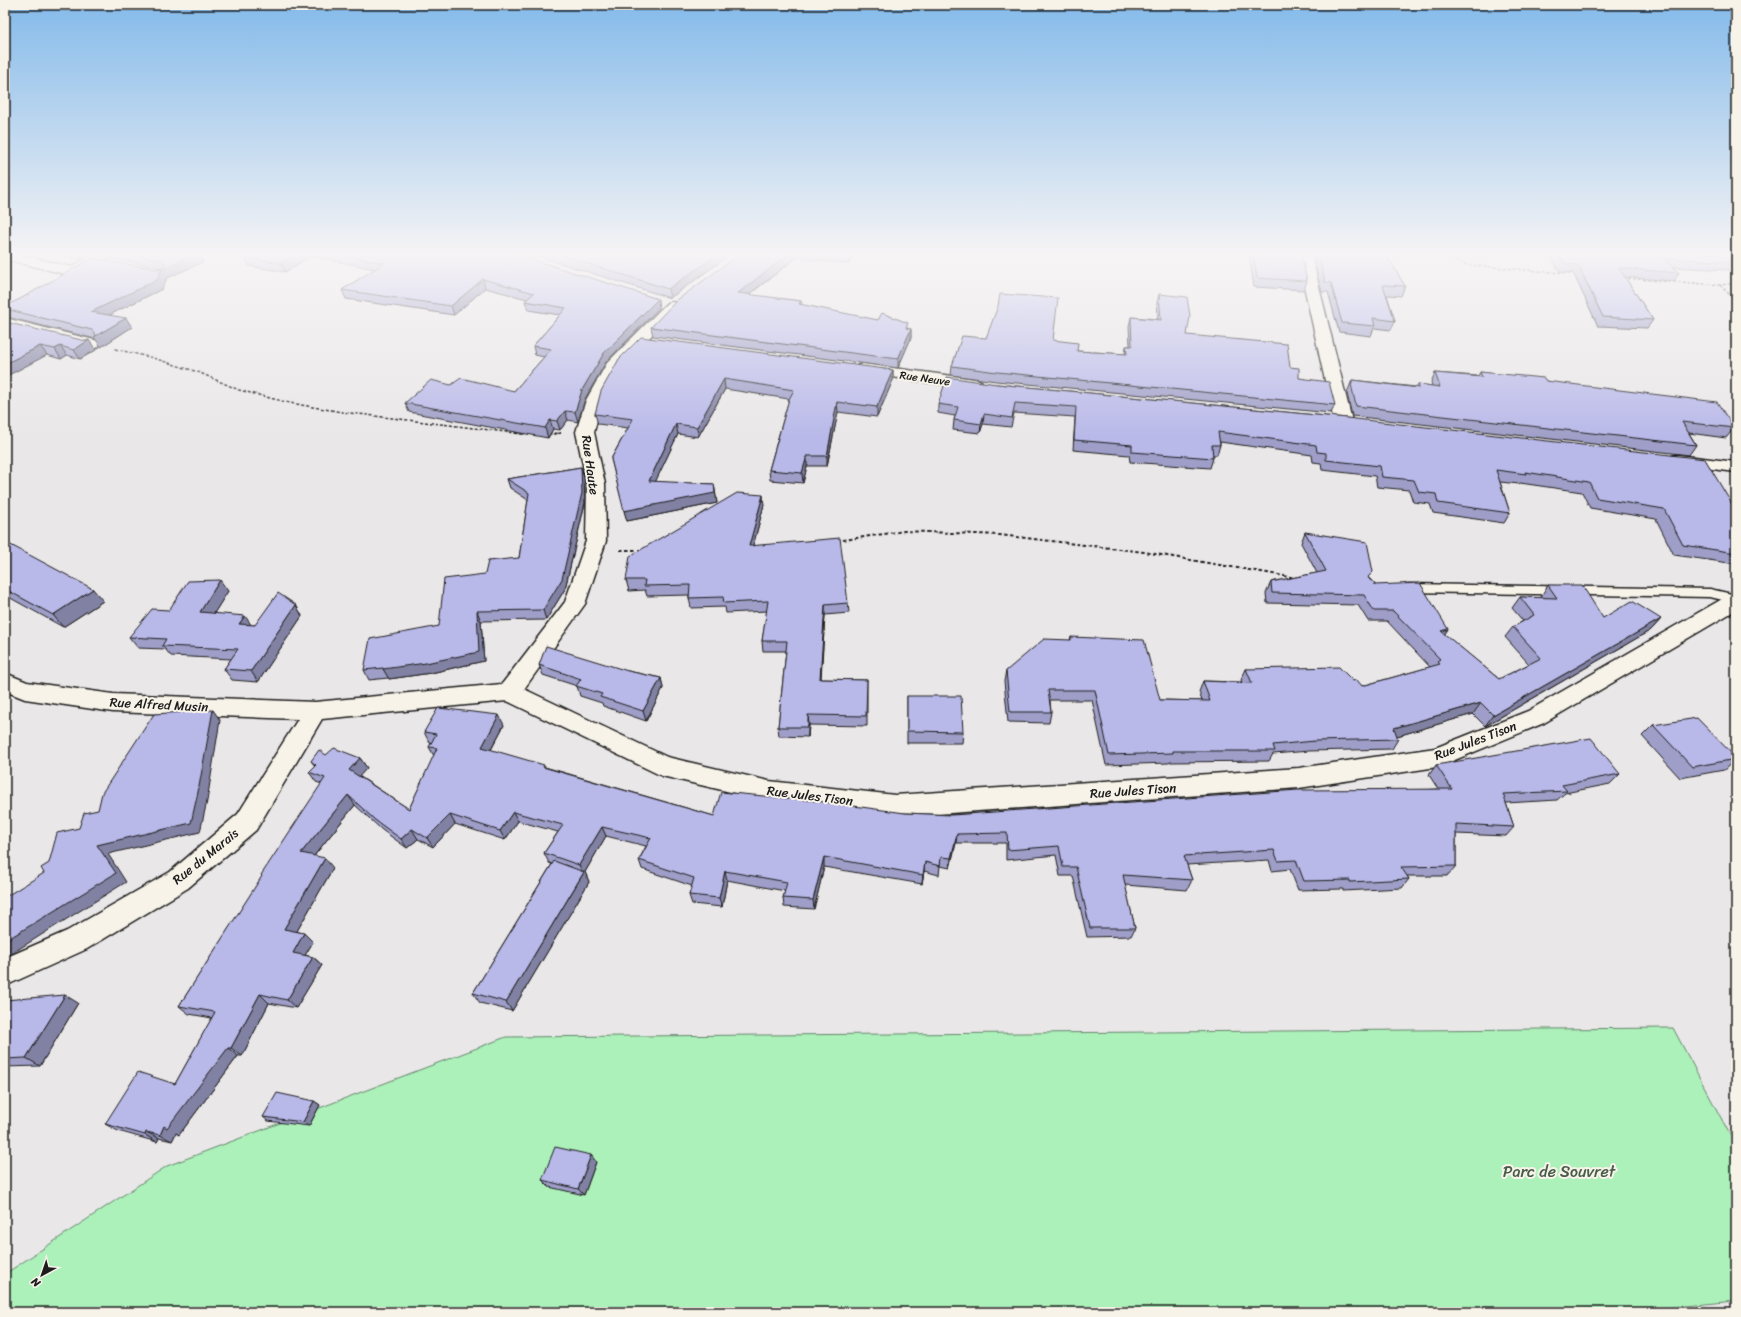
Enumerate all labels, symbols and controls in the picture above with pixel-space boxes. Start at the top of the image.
street label: Rue Neuve [898,366,952,391]
street label: Rue Haute [575,434,606,497]
street label: Rue Alfred Musin [109,690,209,719]
street label: Rue Jules Tison [1431,714,1520,767]
street label: Rue Jules Tison [1089,776,1177,805]
street label: Rue Jules Tison [766,779,854,812]
street label: Rue du Marais [167,822,244,891]
park label: Parc de Souvret [1503,1157,1616,1186]
north arrow [22,1255,62,1295]
text: N [27,1272,46,1293]

